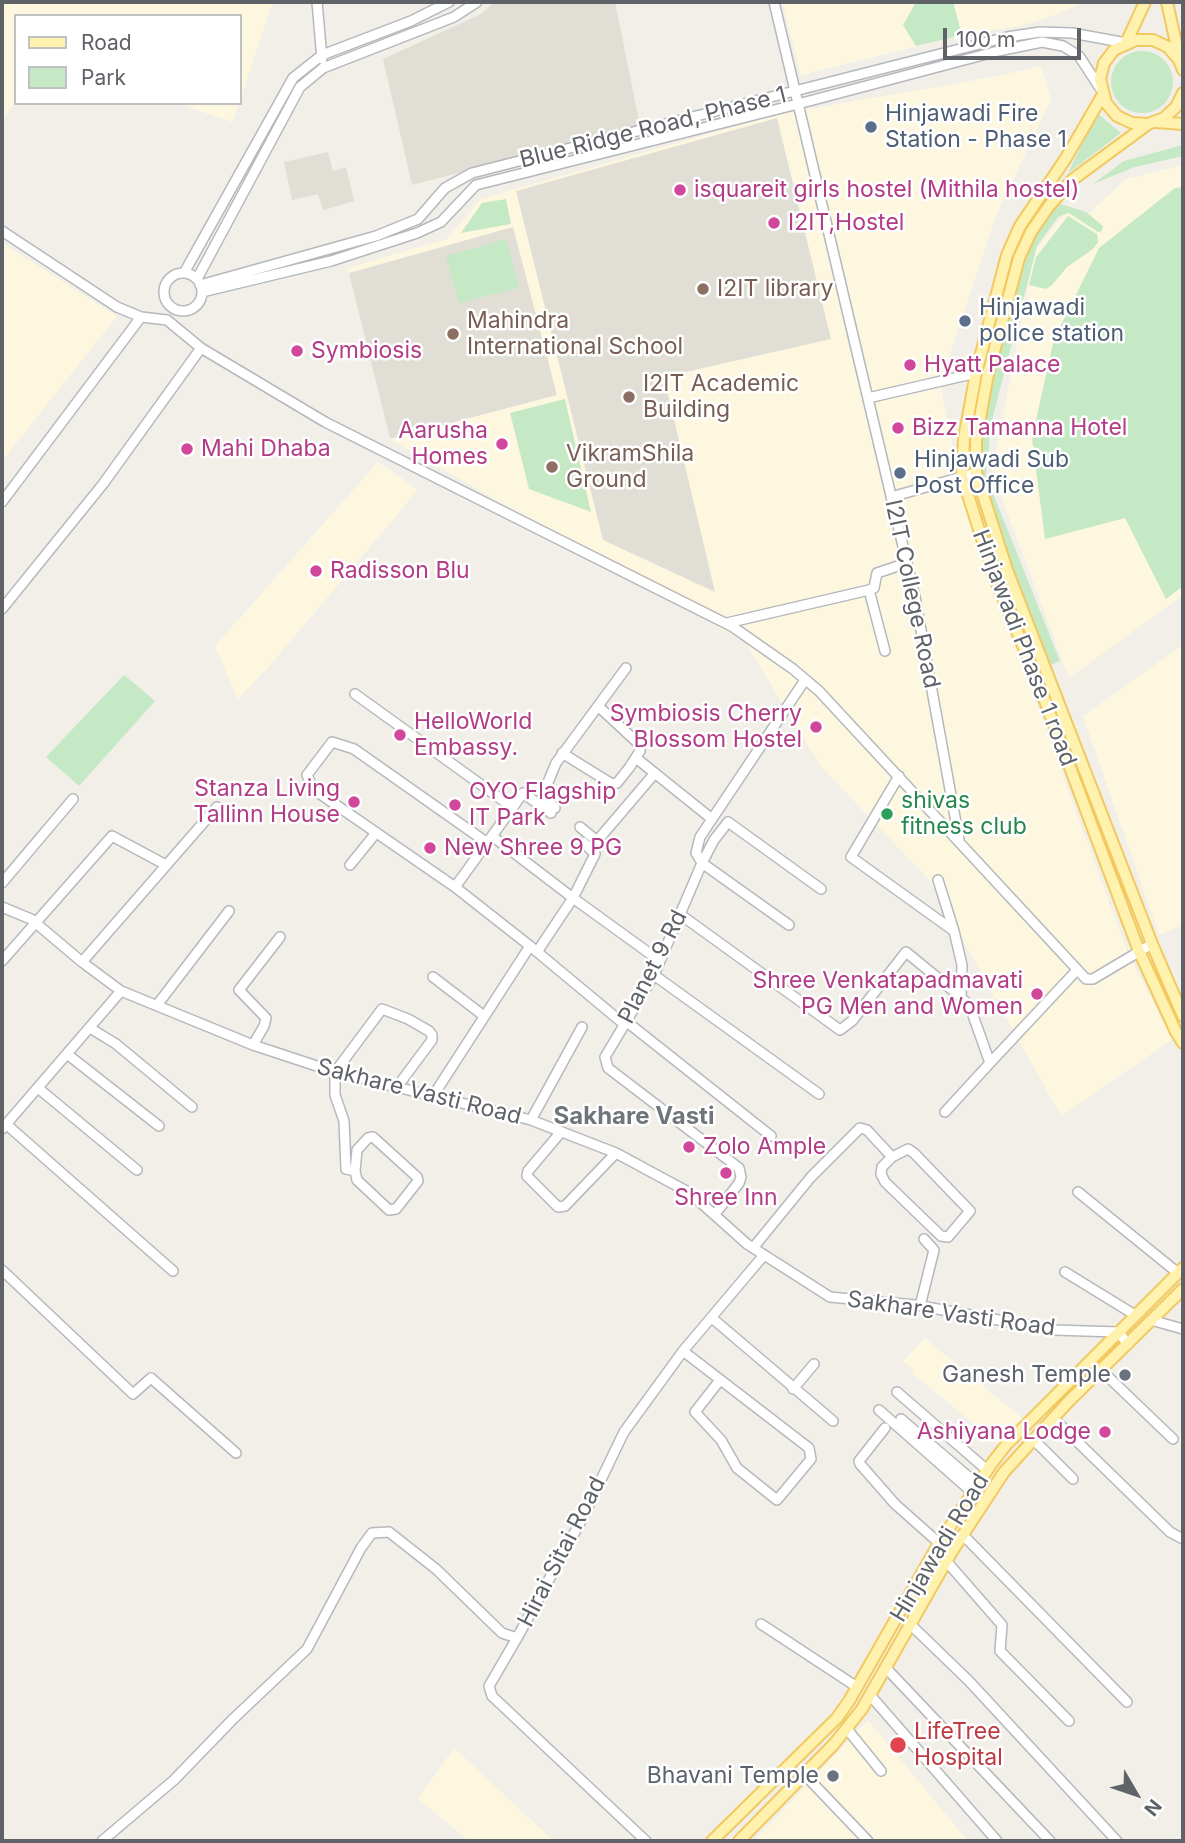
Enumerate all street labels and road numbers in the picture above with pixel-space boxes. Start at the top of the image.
street label: Blue Ridge Road, Phase 1 [517,82,789,174]
street label: I2IT College Road [879,497,945,691]
street label: Hinjawadi Phase 1 road [966,526,1082,770]
street label: Planet 9 Rd [613,906,693,1028]
street label: Sakhare Vasti Road [314,1053,524,1131]
street label: Sakhare Vasti Road [845,1286,1057,1342]
street label: Hinjawadi Road [885,1469,995,1627]
street label: Hirai Sitai Road [512,1472,612,1632]

